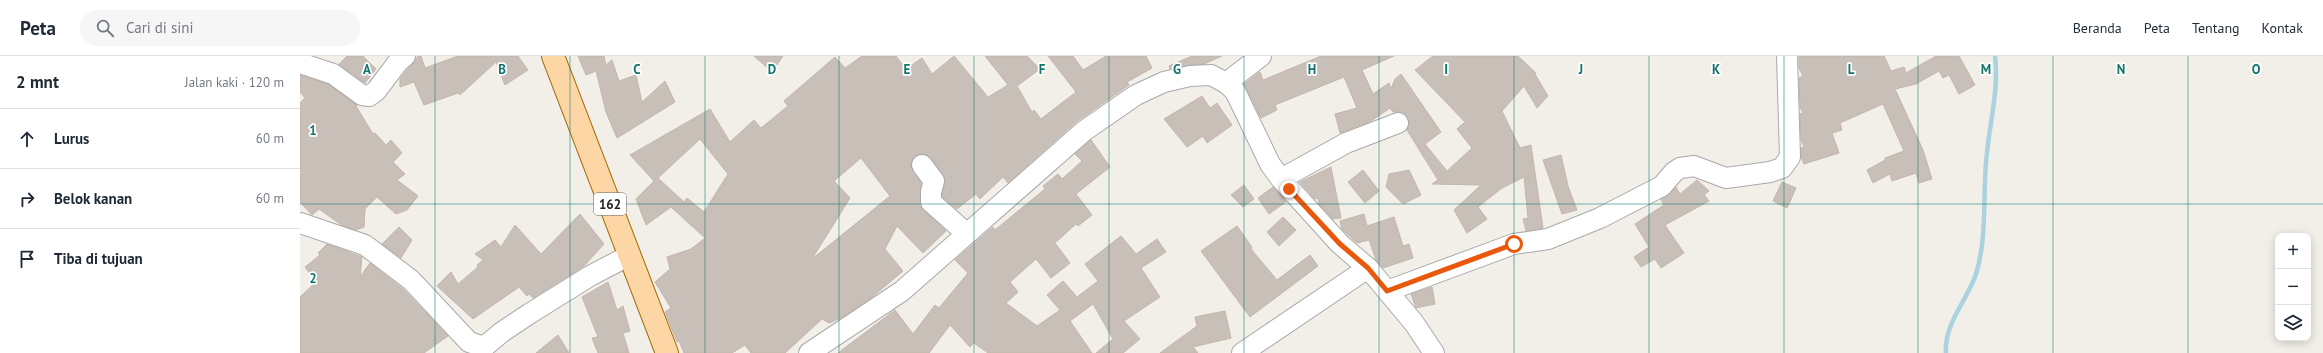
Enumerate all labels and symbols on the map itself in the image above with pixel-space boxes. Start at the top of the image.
text: A [363,61,371,78]
text: B [498,61,506,78]
text: C [633,61,641,78]
text: D [768,61,776,78]
text: E [904,61,911,78]
text: F [1039,61,1046,78]
text: G [1173,61,1181,78]
text: H [1308,61,1316,78]
text: I [1444,61,1448,78]
text: J [1578,61,1583,78]
text: K [1712,61,1720,78]
text: L [1848,61,1855,78]
text: M [1981,61,1991,78]
text: N [2117,61,2125,78]
text: O [2252,61,2261,78]
text: 1 [309,122,317,139]
route end [1280,180,1298,198]
road number: 162 [594,193,626,215]
route start [1505,235,1523,253]
text: 2 [309,270,317,287]

